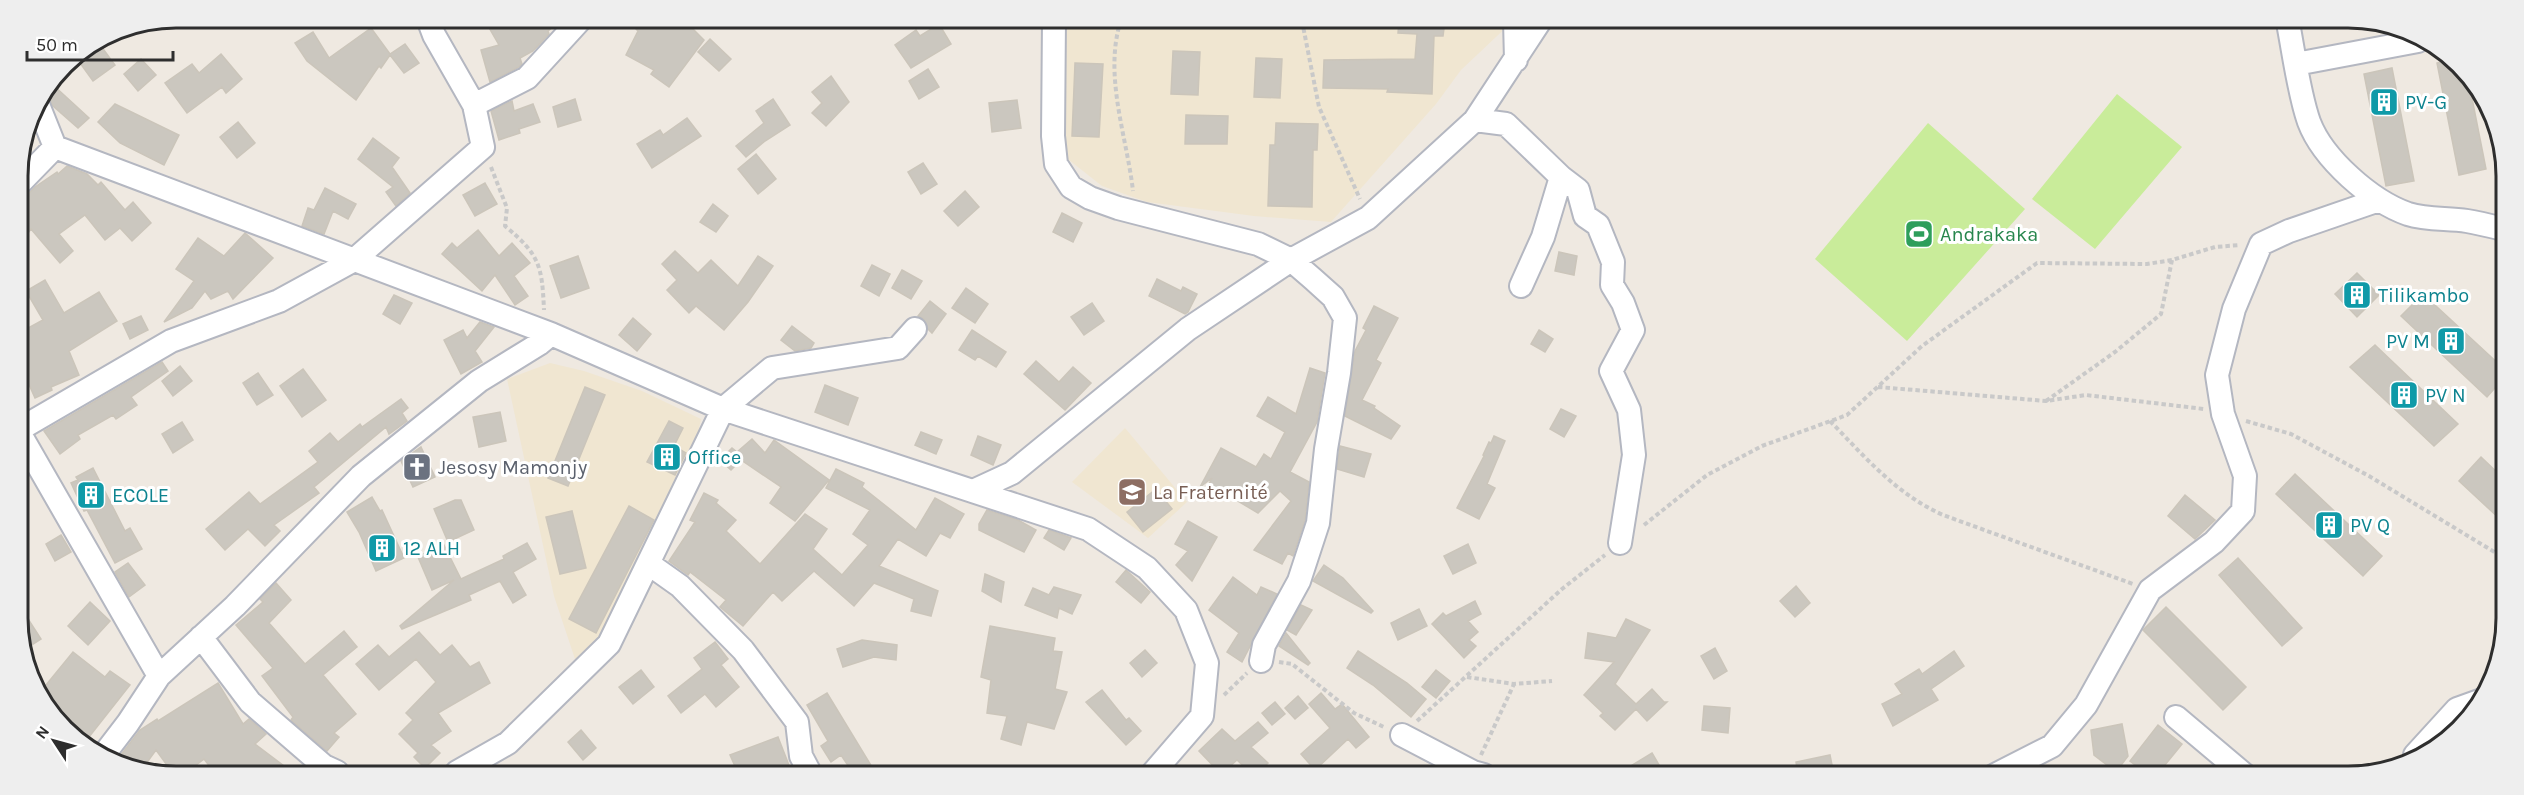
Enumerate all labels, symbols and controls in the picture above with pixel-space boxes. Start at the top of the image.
scale bar [27,24,172,62]
text: 50 m [36,34,78,56]
building icon: PV-G [2368,86,2400,118]
place label: PV-G [2405,91,2447,114]
sports icon: Andrakaka [1903,218,1935,250]
place label: Andrakaka [1940,223,2038,246]
building icon: Tilikambo [2341,279,2373,311]
place label: Tilikambo [2378,284,2469,307]
building icon: PV M [2435,325,2467,357]
place label: PV M [2386,330,2430,353]
building icon: PV N [2388,379,2420,411]
place label: PV N [2425,384,2466,407]
building icon: Office [651,441,683,473]
place label: Office [688,446,741,469]
church icon: Jesosy Mamonjy [401,451,433,483]
place label: Jesosy Mamonjy [438,456,587,479]
school or university icon: La Fraternité [1116,476,1148,508]
building icon: ECOLE [75,479,107,511]
place label: La Fraternité [1153,481,1268,504]
place label: ECOLE [112,484,169,507]
building icon: PV Q [2313,509,2345,541]
place label: PV Q [2350,514,2390,537]
building icon: 12 ALH [366,532,398,564]
place label: 12 ALH [403,537,460,560]
north arrow [24,711,84,771]
text: N [31,722,53,743]

